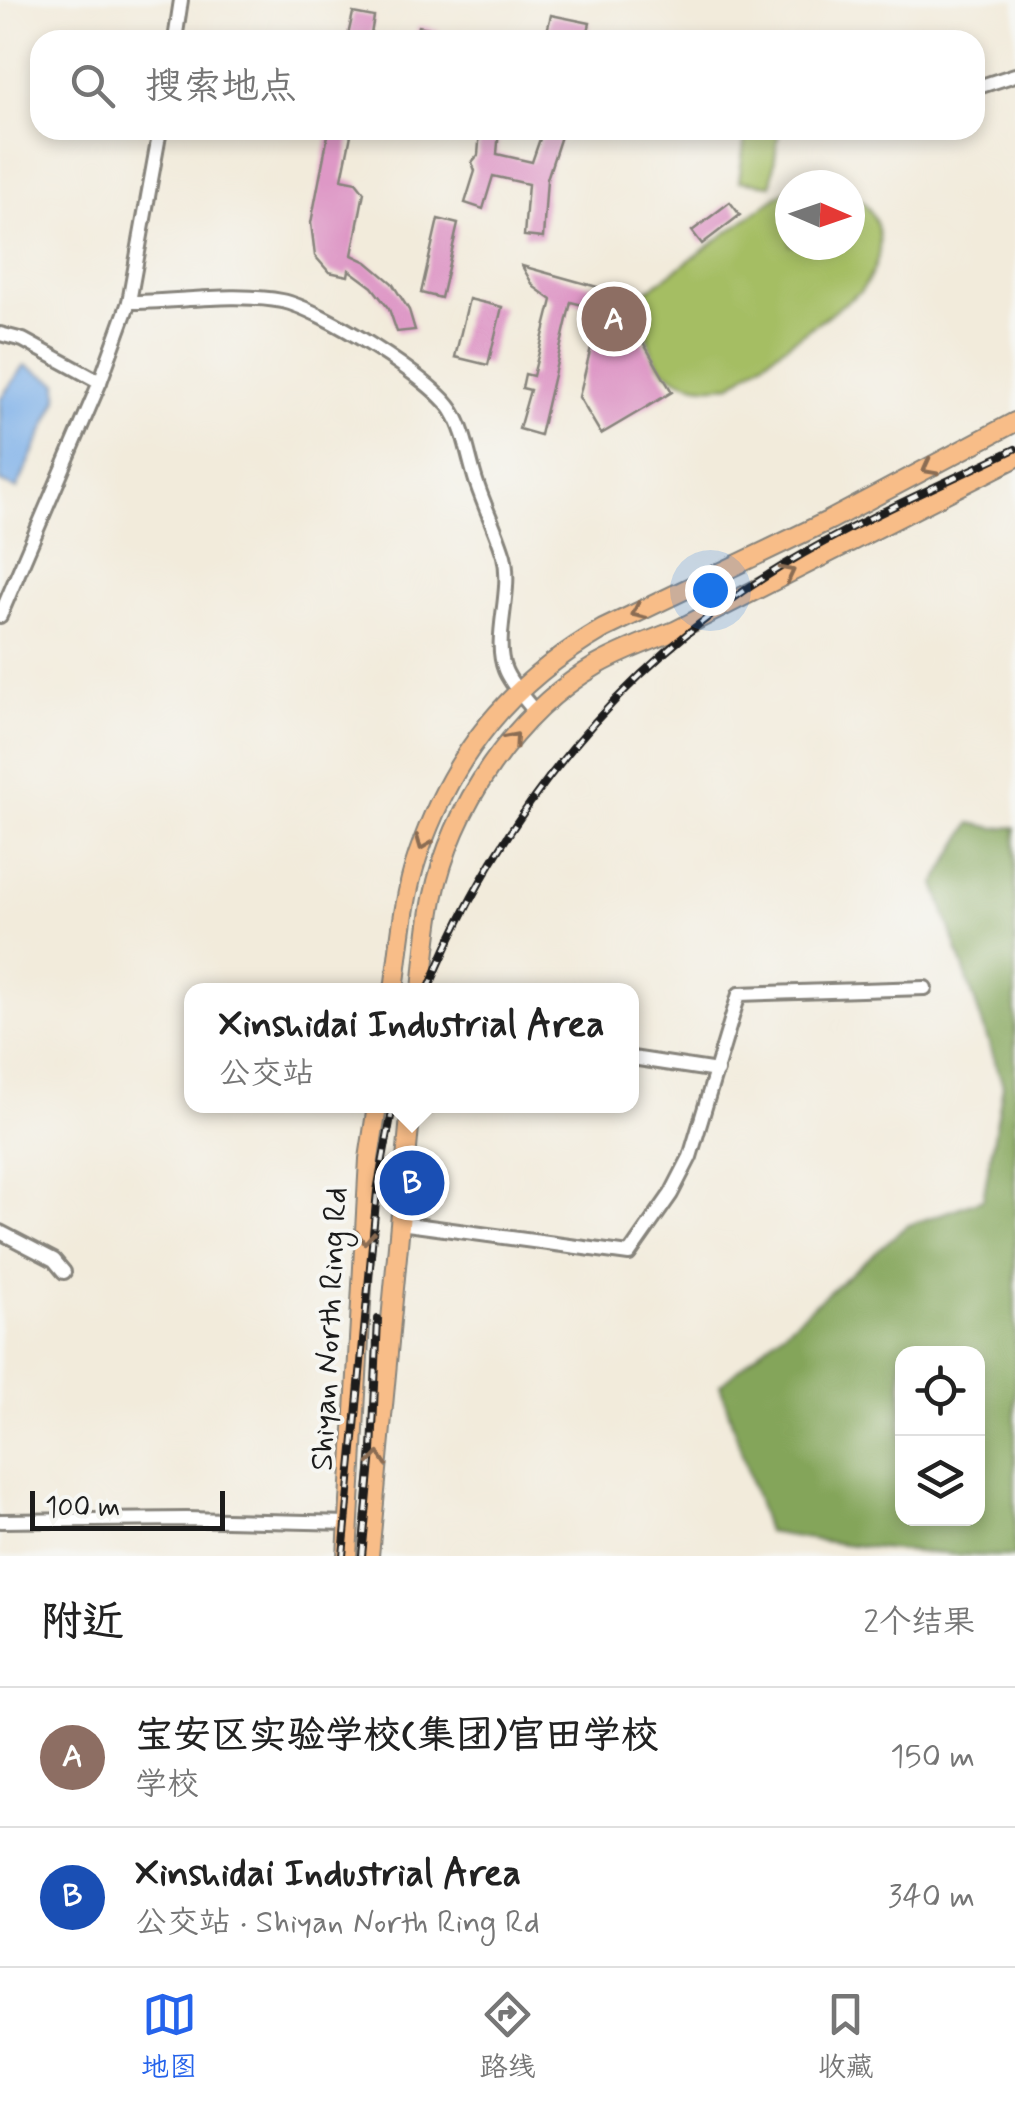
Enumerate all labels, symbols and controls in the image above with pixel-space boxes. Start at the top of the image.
search box [30,30,985,140]
icon: search [65,58,120,113]
text: 搜索地点 [145,63,297,112]
north arrow [775,170,865,260]
pin: A [582,282,646,356]
one-way arrow [921,456,940,475]
your location [685,565,736,616]
one-way arrow [778,565,796,585]
one-way arrow [630,600,648,620]
one-way arrow [501,732,519,751]
one-way arrow [415,833,435,851]
popup [184,983,639,1113]
text: Xinshidai Industrial Area [219,1001,604,1050]
text: 公交站 [219,1053,315,1095]
pin: B [380,1146,444,1220]
street label: Shiyan North Ring Rd [302,1186,360,1472]
one-way arrow [355,1230,376,1246]
map controls [895,1346,985,1526]
button: locate [895,1346,985,1436]
button: layers [895,1436,985,1526]
one-way arrow [367,1451,388,1467]
scale bar [30,1486,225,1530]
text: 100 m [45,1490,120,1527]
text: 附近 [40,1596,124,1651]
text: 2个结果 [863,1602,975,1644]
text: 宝安区实验学校(集团)官田学校 [135,1712,659,1761]
text: A [62,1736,83,1778]
text: 150 m [890,1736,975,1778]
text: 学校 [135,1764,199,1806]
text: Xinshidai Industrial Area [135,1850,521,1899]
text: B [62,1876,83,1918]
text: 340 m [888,1876,975,1918]
text: 公交站 · Shiyan North Ring Rd [135,1902,540,1944]
tab: 地图 [141,1987,197,2087]
tab: 路线 [479,1987,536,2087]
tab: 收藏 [818,1987,874,2087]

